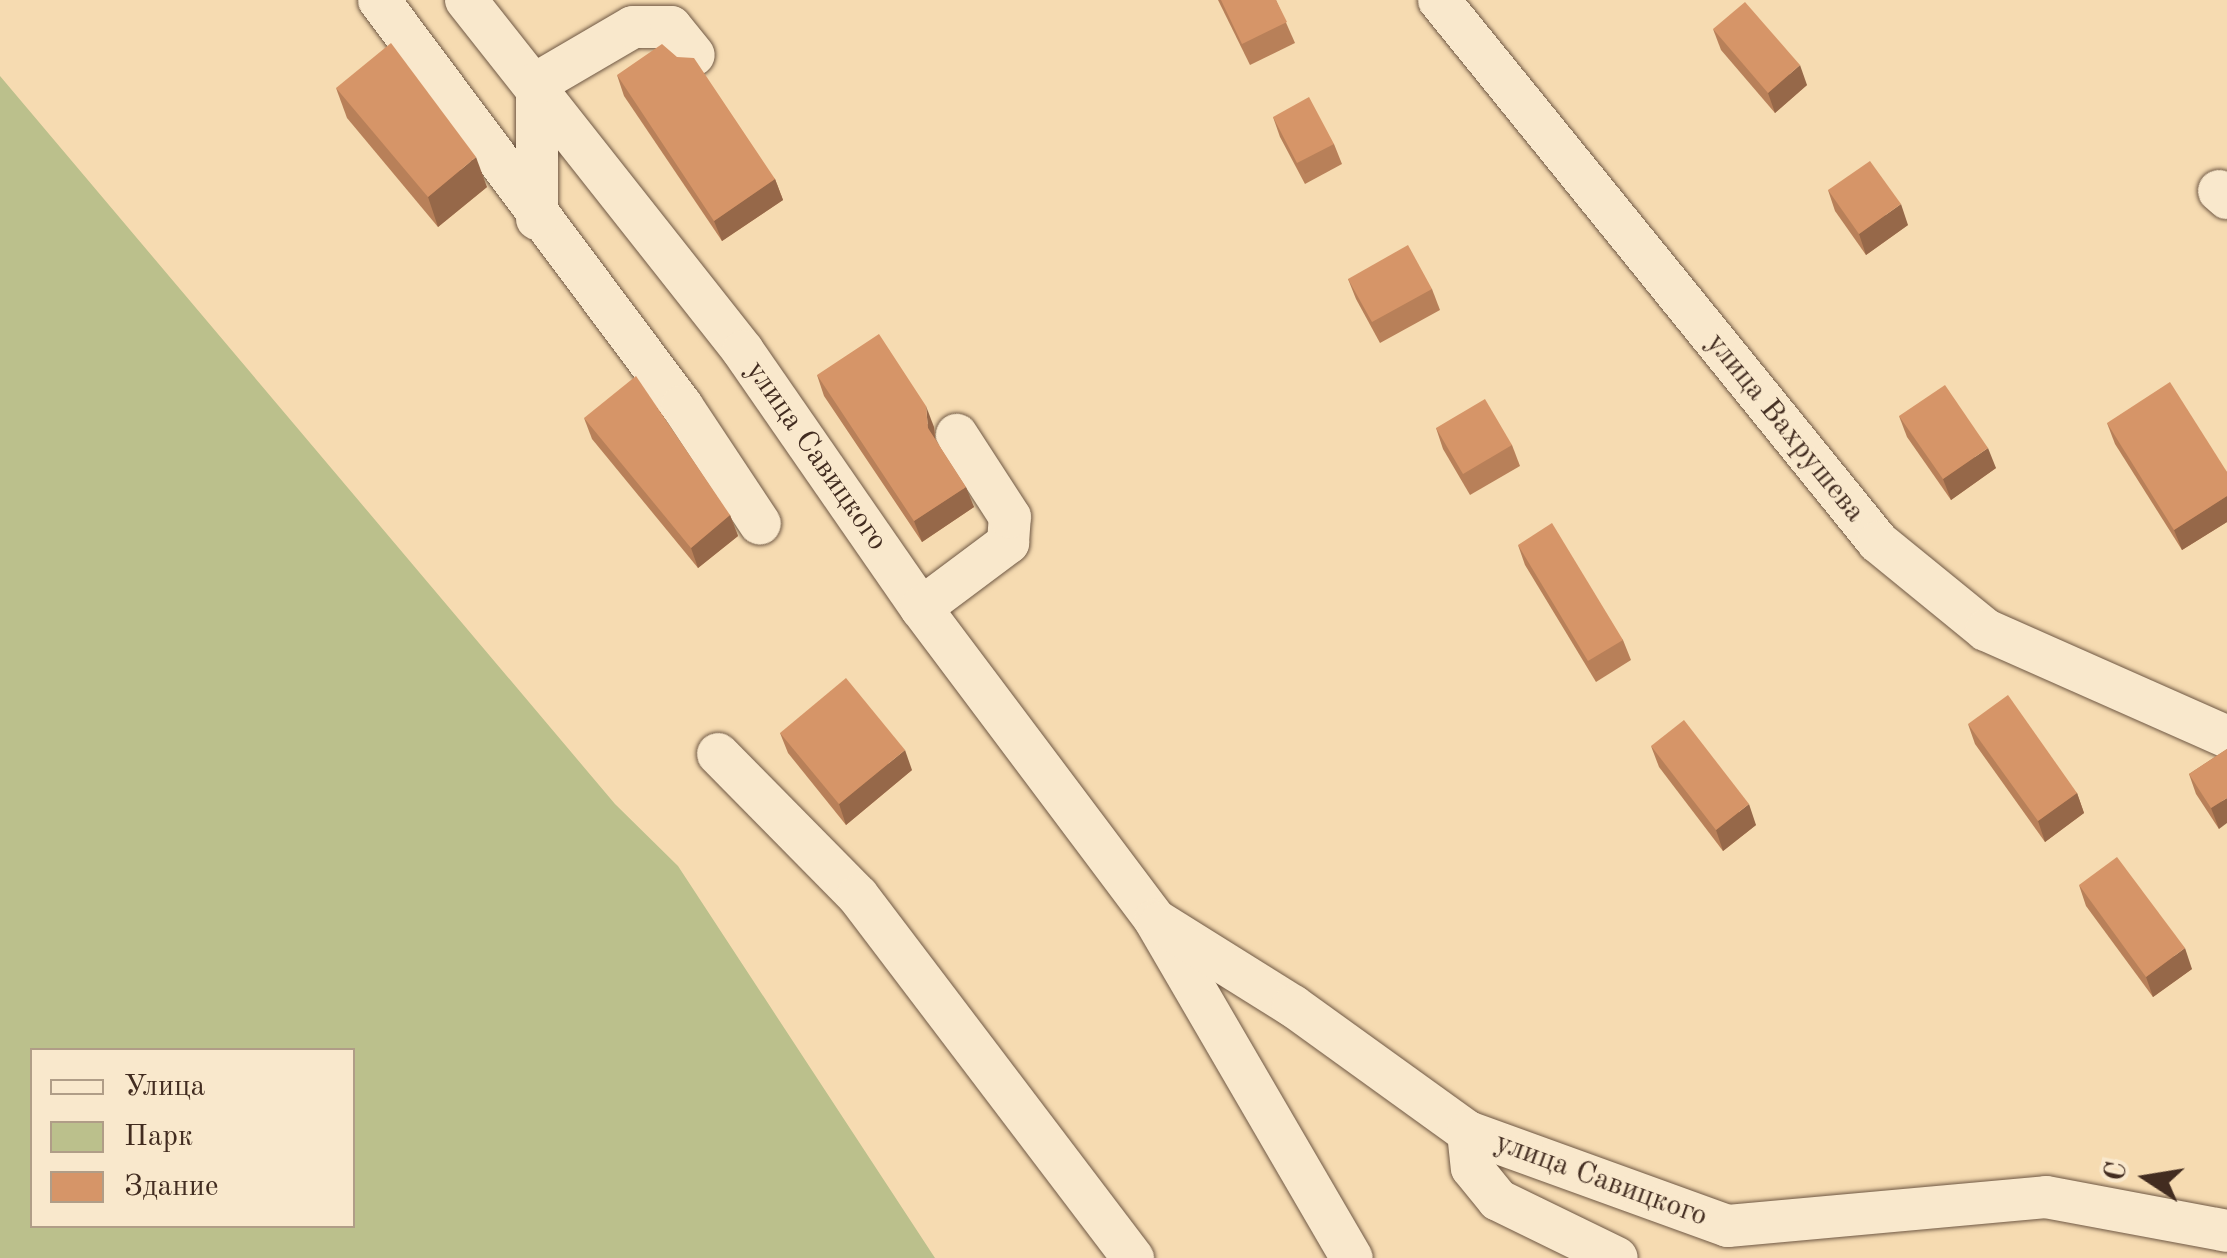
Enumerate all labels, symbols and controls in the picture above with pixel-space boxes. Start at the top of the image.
street label: улица Вахрушева [1698,326,1872,530]
street label: улица Савицкого [737,354,895,558]
legend [30,1048,355,1228]
text: Улица [124,1072,205,1102]
text: Парк [124,1122,193,1152]
street label: улица Савицкого [1490,1125,1712,1235]
north arrow [2097,1128,2197,1228]
text: С [2102,1160,2133,1184]
text: Здание [124,1172,219,1202]

